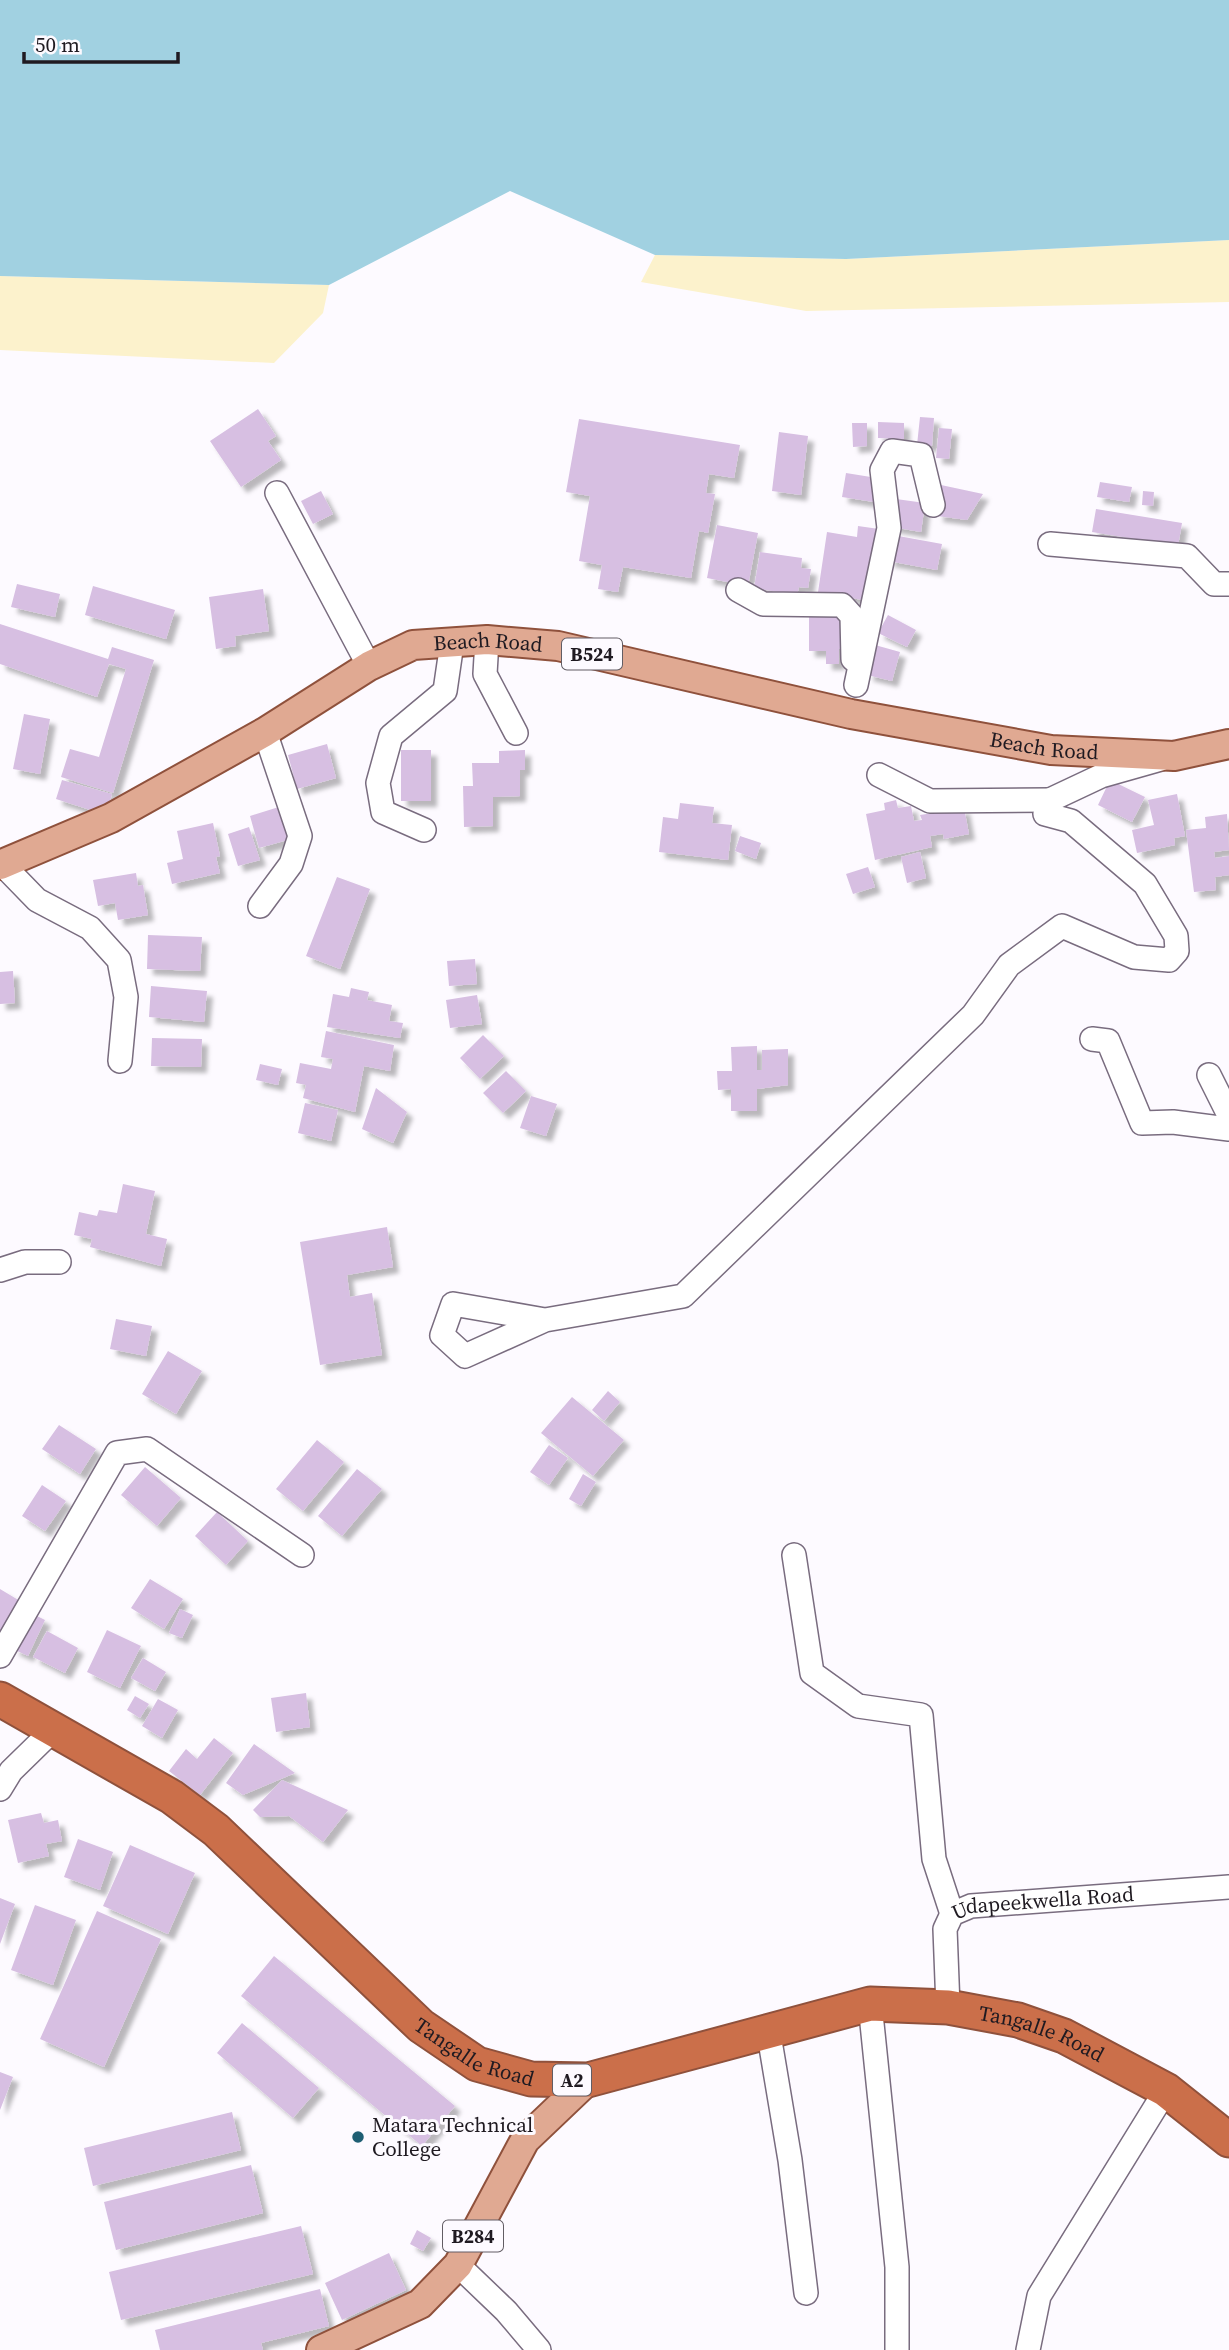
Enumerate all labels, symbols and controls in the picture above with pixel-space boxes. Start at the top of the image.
scale bar [24,21,178,65]
text: 50 m [35,30,80,59]
street label: Beach Road [432,625,544,659]
road number: B524 [562,638,622,670]
street label: Beach Road [987,724,1099,766]
street label: Udapeekwella Road [947,1879,1135,1927]
street label: Tangalle Road [976,1998,1110,2069]
street label: Tangalle Road [408,2010,538,2093]
road number: A2 [553,2064,591,2096]
place label: Matara Technical College [372,2110,533,2163]
marker: Matara Technical College [350,2129,366,2145]
road number: B284 [443,2220,503,2252]

